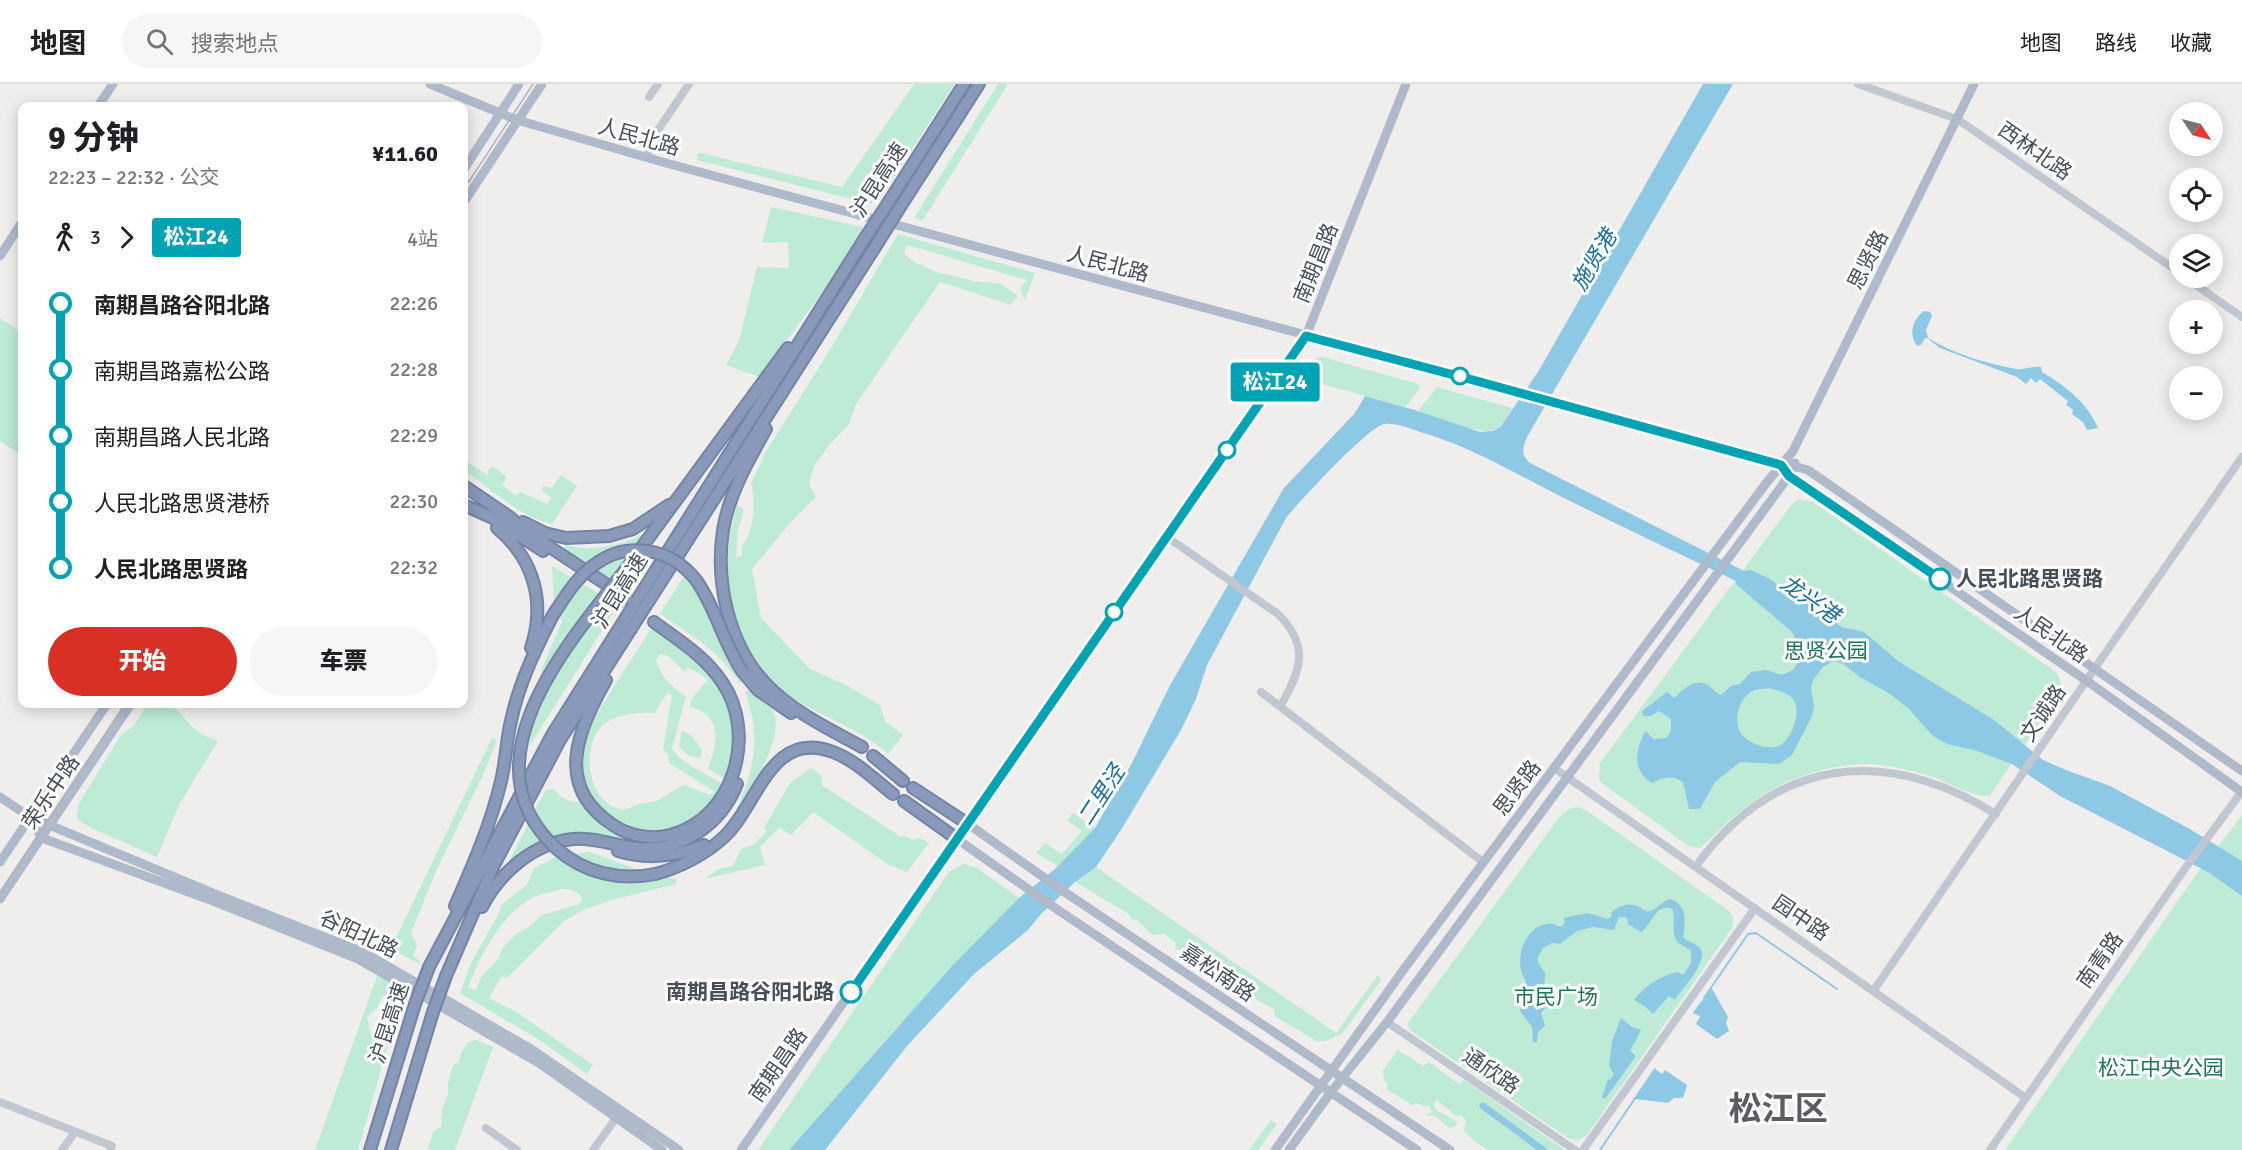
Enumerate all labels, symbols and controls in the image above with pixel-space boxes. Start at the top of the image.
search box [122,14,542,68]
icon: search [143,25,176,58]
text: 地图 [30,27,86,61]
text: 搜索地点 [191,30,279,57]
text: 地图 [2020,30,2062,56]
text: 路线 [2095,30,2137,56]
text: 收藏 [2170,30,2212,56]
north arrow [2169,102,2223,156]
map controls [2169,102,2223,420]
street label: 人民北路 [595,113,683,161]
street label: 西林北路 [1993,116,2077,186]
text: 9 分钟 [48,118,139,159]
street label: 沪昆高速 [845,138,913,222]
text: ¥11.60 [372,140,438,167]
text: 22:23 – 22:32 · 公交 [48,165,219,190]
button: locate [2169,168,2223,222]
street label: 南期昌路 [1288,219,1344,307]
icon: walk [48,221,81,254]
icon: forward [110,221,143,254]
water label: 施贤港 [1565,222,1624,295]
text: 松江24 [164,224,229,250]
text: 3 [90,225,101,250]
street label: 思贤路 [1842,226,1894,294]
text: 4站 [407,227,438,252]
button: layers [2169,234,2223,288]
street label: 人民北路 [1064,241,1152,287]
text: 22:26 [389,291,438,316]
text: 南期昌路谷阳北路 [94,292,270,319]
button: + [2169,300,2223,354]
text: 22:28 [389,357,438,382]
text: 南期昌路嘉松公路 [94,358,270,385]
line badge: 松江24 [1233,362,1317,402]
button: − [2169,366,2223,420]
unlabelled marker [1451,367,1469,385]
text: 松江24 [1243,369,1307,395]
text: 22:29 [389,423,438,448]
text: 南期昌路人民北路 [94,424,270,451]
unlabelled marker [1218,441,1236,459]
text: 22:30 [389,489,438,514]
text: 人民北路思贤港桥 [94,490,270,517]
street label: 沪昆高速 [587,548,653,634]
text: 22:32 [389,555,438,580]
text: 人民北路思贤路 [94,556,248,583]
place label: 人民北路思贤路 [1956,566,2103,592]
marker: 人民北路思贤路 [1929,568,1951,590]
water label: 龙兴港 [1775,569,1847,631]
street label: 人民北路 [2009,599,2093,669]
unlabelled marker [1105,603,1123,621]
button: 开始 [48,627,237,696]
button: 车票 [249,627,438,696]
park label: 思贤公园 [1784,638,1868,664]
street label: 文诚路 [2015,680,2071,746]
street label: 荣乐中路 [17,750,85,834]
street label: 思贤路 [1488,755,1546,821]
water label: 二里泾 [1072,758,1131,830]
street label: 园中路 [1768,890,1834,946]
street label: 谷阳北路 [315,904,403,964]
street label: 南青路 [2071,927,2129,993]
street label: 嘉松南路 [1176,939,1260,1007]
street label: 沪昆高速 [364,979,414,1067]
place label: 南期昌路谷阳北路 [666,979,834,1005]
marker: 南期昌路谷阳北路 [840,981,862,1003]
park label: 市民广场 [1514,984,1598,1010]
street label: 南期昌路 [743,1023,813,1107]
street label: 通欣路 [1458,1043,1524,1099]
park label: 松江中央公园 [2098,1055,2224,1081]
district label: 松江区 [1729,1089,1828,1130]

